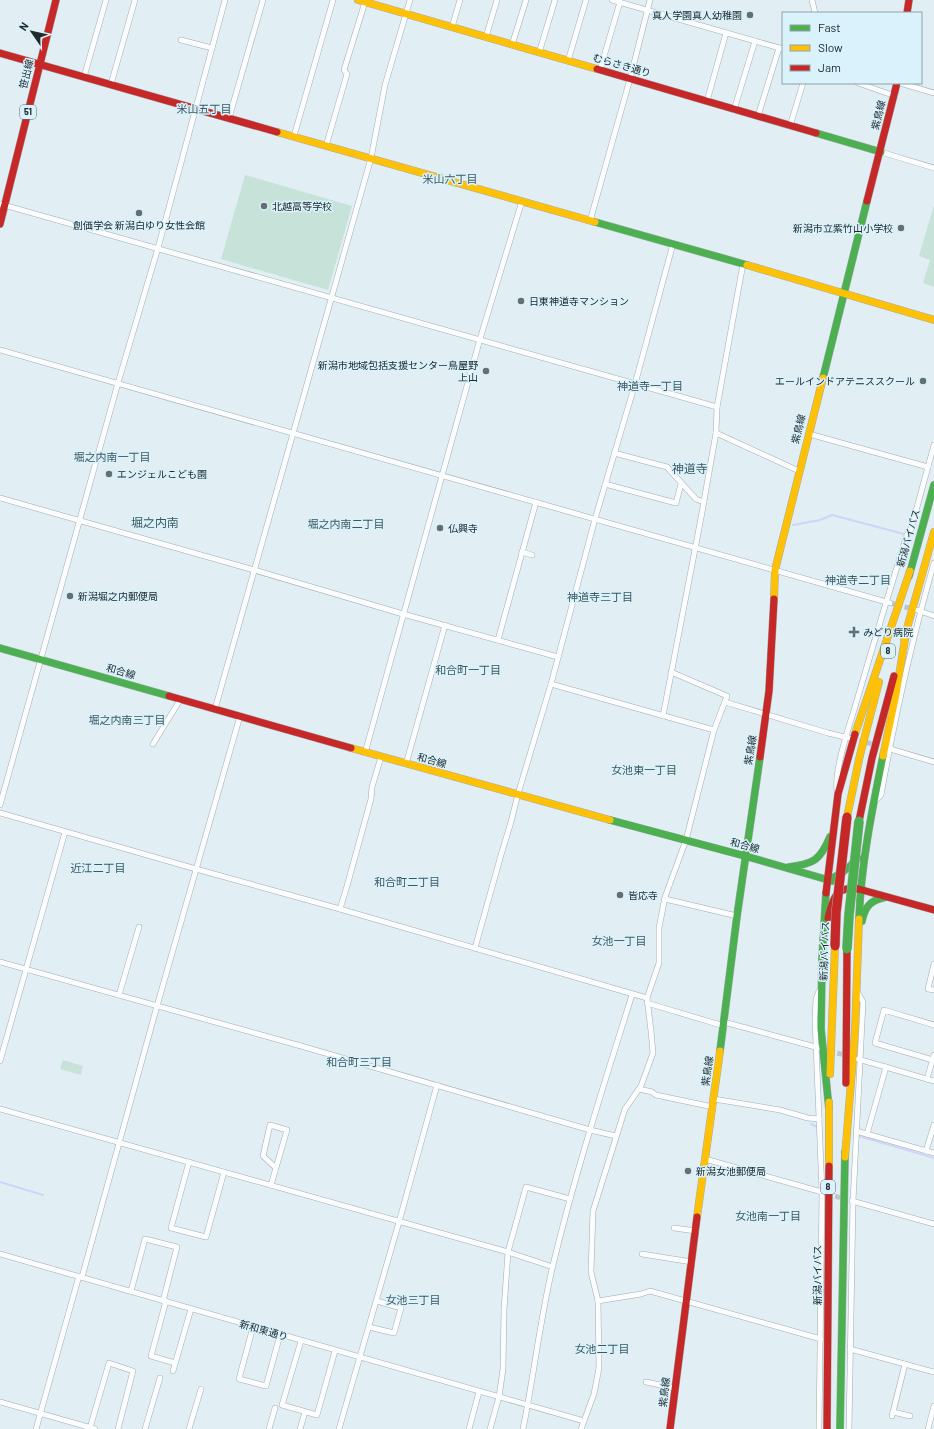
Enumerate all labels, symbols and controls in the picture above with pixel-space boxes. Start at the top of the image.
place label: 真人学園真人幼稚園 [652,9,742,21]
marker: 真人学園真人幼稚園 [745,10,755,20]
north arrow [12,12,52,52]
legend [782,12,922,84]
text: N [16,19,31,33]
text: Fast [818,20,841,34]
text: Slow [818,40,843,54]
street label: むらさき通り [592,51,652,79]
street label: 笹出線 [17,58,35,90]
text: Jam [818,60,841,74]
street label: 紫鳥線 [869,99,887,131]
district label: 米山五丁目 [177,102,232,115]
road number: 51 [20,105,36,119]
district label: 米山六丁目 [423,172,478,185]
place label: 北越高等学校 [272,200,332,212]
marker: 北越高等学校 [259,201,269,211]
marker: 創価学会 新潟白ゆり女性会館 [134,208,144,218]
place label: 創価学会 新潟白ゆり女性会館 [73,219,205,231]
place label: 新潟市立紫竹山小学校 [793,222,893,234]
marker: 新潟市立紫竹山小学校 [896,223,906,233]
place label: 日東神道寺マンション [529,295,629,307]
marker: 日東神道寺マンション [516,296,526,306]
place label: 新潟市地域包括支援センター鳥屋野 上山 [318,359,478,383]
marker: 新潟市地域包括支援センター鳥屋野 上山 [481,366,491,376]
place label: エールインドアテニススクール [775,375,915,387]
marker: エールインドアテニススクール [918,376,928,386]
district label: 神道寺一丁目 [617,379,683,392]
street label: 紫鳥線 [789,413,807,445]
district label: 堀之内南一丁目 [74,450,151,463]
district label: 神道寺 [672,461,708,475]
place label: エンジェルこども園 [117,468,207,480]
marker: エンジェルこども園 [104,469,114,479]
street label: 新潟バイパス [894,508,922,568]
district label: 堀之内南 [131,515,179,529]
district label: 堀之内南二丁目 [308,517,385,530]
place label: 仏興寺 [448,522,478,534]
marker: 仏興寺 [435,523,445,533]
district label: 神道寺二丁目 [825,573,891,586]
place label: 新潟堀之内郵便局 [78,590,158,602]
district label: 神道寺三丁目 [567,590,633,603]
marker: 新潟堀之内郵便局 [65,591,75,601]
marker: みどり病院 [848,626,860,638]
place label: みどり病院 [863,626,913,638]
road number: 8 [881,644,895,658]
street label: 和合線 [105,661,137,681]
district label: 和合町一丁目 [435,663,501,676]
district label: 堀之内南三丁目 [89,713,166,726]
street label: 紫鳥線 [742,734,758,766]
street label: 和合線 [416,750,448,770]
district label: 女池東一丁目 [611,763,677,776]
street label: 和合線 [729,835,761,855]
district label: 近江二丁目 [71,861,126,874]
district label: 和合町二丁目 [374,875,440,888]
place label: 皆応寺 [628,889,658,901]
marker: 皆応寺 [615,890,625,900]
street label: 新潟バイパス [817,921,831,981]
district label: 女池一丁目 [592,934,647,947]
district label: 和合町三丁目 [326,1055,392,1068]
street label: 紫鳥線 [699,1055,715,1087]
place label: 新潟女池郵便局 [696,1165,766,1177]
marker: 新潟女池郵便局 [683,1166,693,1176]
road number: 8 [821,1180,835,1194]
district label: 女池南一丁目 [735,1209,801,1222]
street label: 新潟バイパス [811,1245,823,1305]
district label: 女池三丁目 [386,1293,441,1306]
street label: 新和東通り [238,1317,290,1343]
district label: 女池二丁目 [575,1342,630,1355]
street label: 紫鳥線 [656,1376,672,1408]

